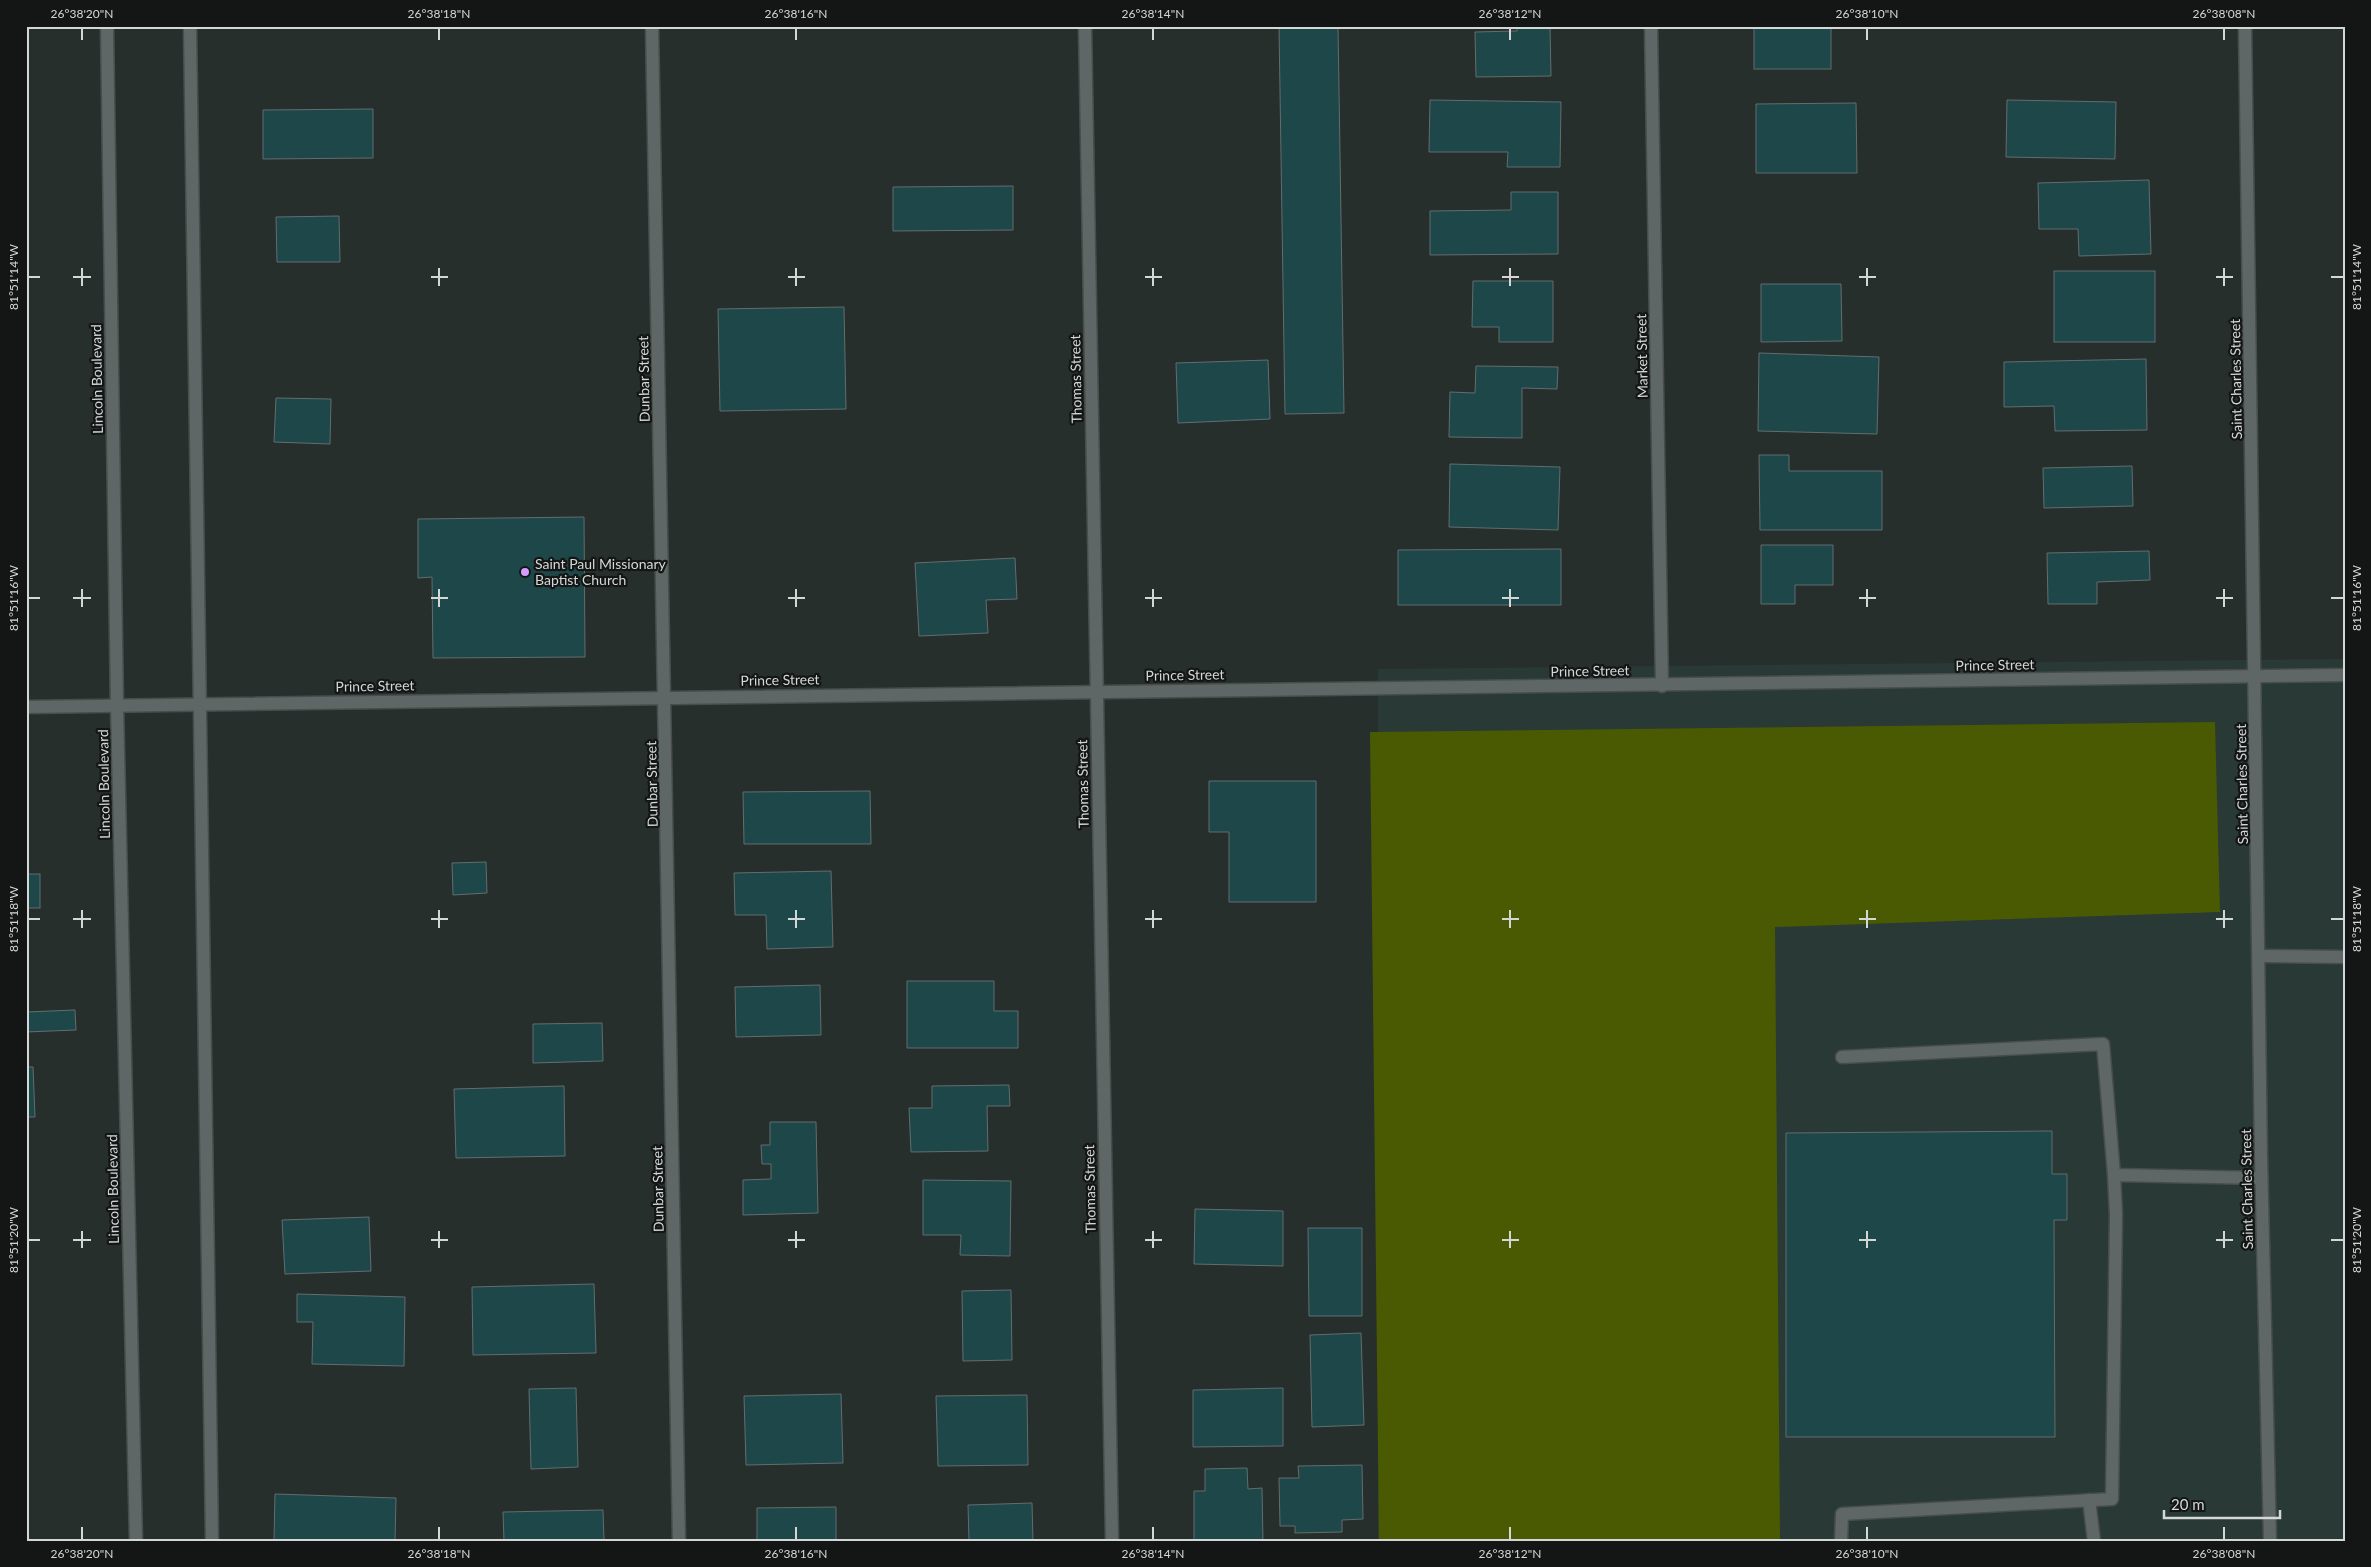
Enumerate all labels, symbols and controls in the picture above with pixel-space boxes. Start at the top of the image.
text: 26°38'20"N [51,6,113,21]
text: 26°38'18"N [408,6,470,21]
text: 26°38'16"N [765,6,827,21]
text: 26°38'14"N [1122,6,1184,21]
text: 26°38'12"N [1479,6,1541,21]
text: 26°38'10"N [1836,6,1898,21]
text: 26°38'08"N [2193,6,2255,21]
text: 81°51'14"W [6,243,21,310]
text: 81°51'14"W [2349,243,2364,310]
street label: Market Street [1632,314,1651,398]
street label: Saint Charles Street [2226,319,2245,439]
street label: Lincoln Boulevard [87,324,106,434]
street label: Thomas Street [1066,334,1085,424]
street label: Dunbar Street [634,336,653,422]
place label: Saint Paul Missionary Baptist Church [535,555,667,588]
text: 81°51'16"W [6,564,21,631]
text: 81°51'16"W [2349,564,2364,631]
marker: Saint Paul Missionary Baptist Church [519,566,531,578]
street label: Prince Street [1955,655,2035,674]
street label: Prince Street [1550,661,1630,680]
street label: Prince Street [1145,665,1225,684]
street label: Prince Street [740,670,820,689]
street label: Prince Street [335,676,415,695]
street label: Saint Charles Street [2232,724,2251,844]
street label: Lincoln Boulevard [94,729,113,839]
street label: Thomas Street [1073,739,1092,829]
street label: Dunbar Street [642,741,661,827]
text: 81°51'18"W [6,885,21,952]
text: 81°51'18"W [2349,885,2364,952]
street label: Saint Charles Street [2237,1129,2256,1249]
street label: Lincoln Boulevard [103,1134,122,1244]
street label: Thomas Street [1080,1144,1099,1234]
street label: Dunbar Street [648,1146,667,1232]
text: 81°51'20"W [6,1206,21,1273]
text: 81°51'20"W [2349,1206,2364,1273]
scale bar [2164,1487,2280,1519]
text: 20 m [2171,1495,2205,1513]
text: 26°38'20"N [51,1546,113,1561]
text: 26°38'18"N [408,1546,470,1561]
text: 26°38'16"N [765,1546,827,1561]
text: 26°38'14"N [1122,1546,1184,1561]
text: 26°38'12"N [1479,1546,1541,1561]
text: 26°38'10"N [1836,1546,1898,1561]
text: 26°38'08"N [2193,1546,2255,1561]

